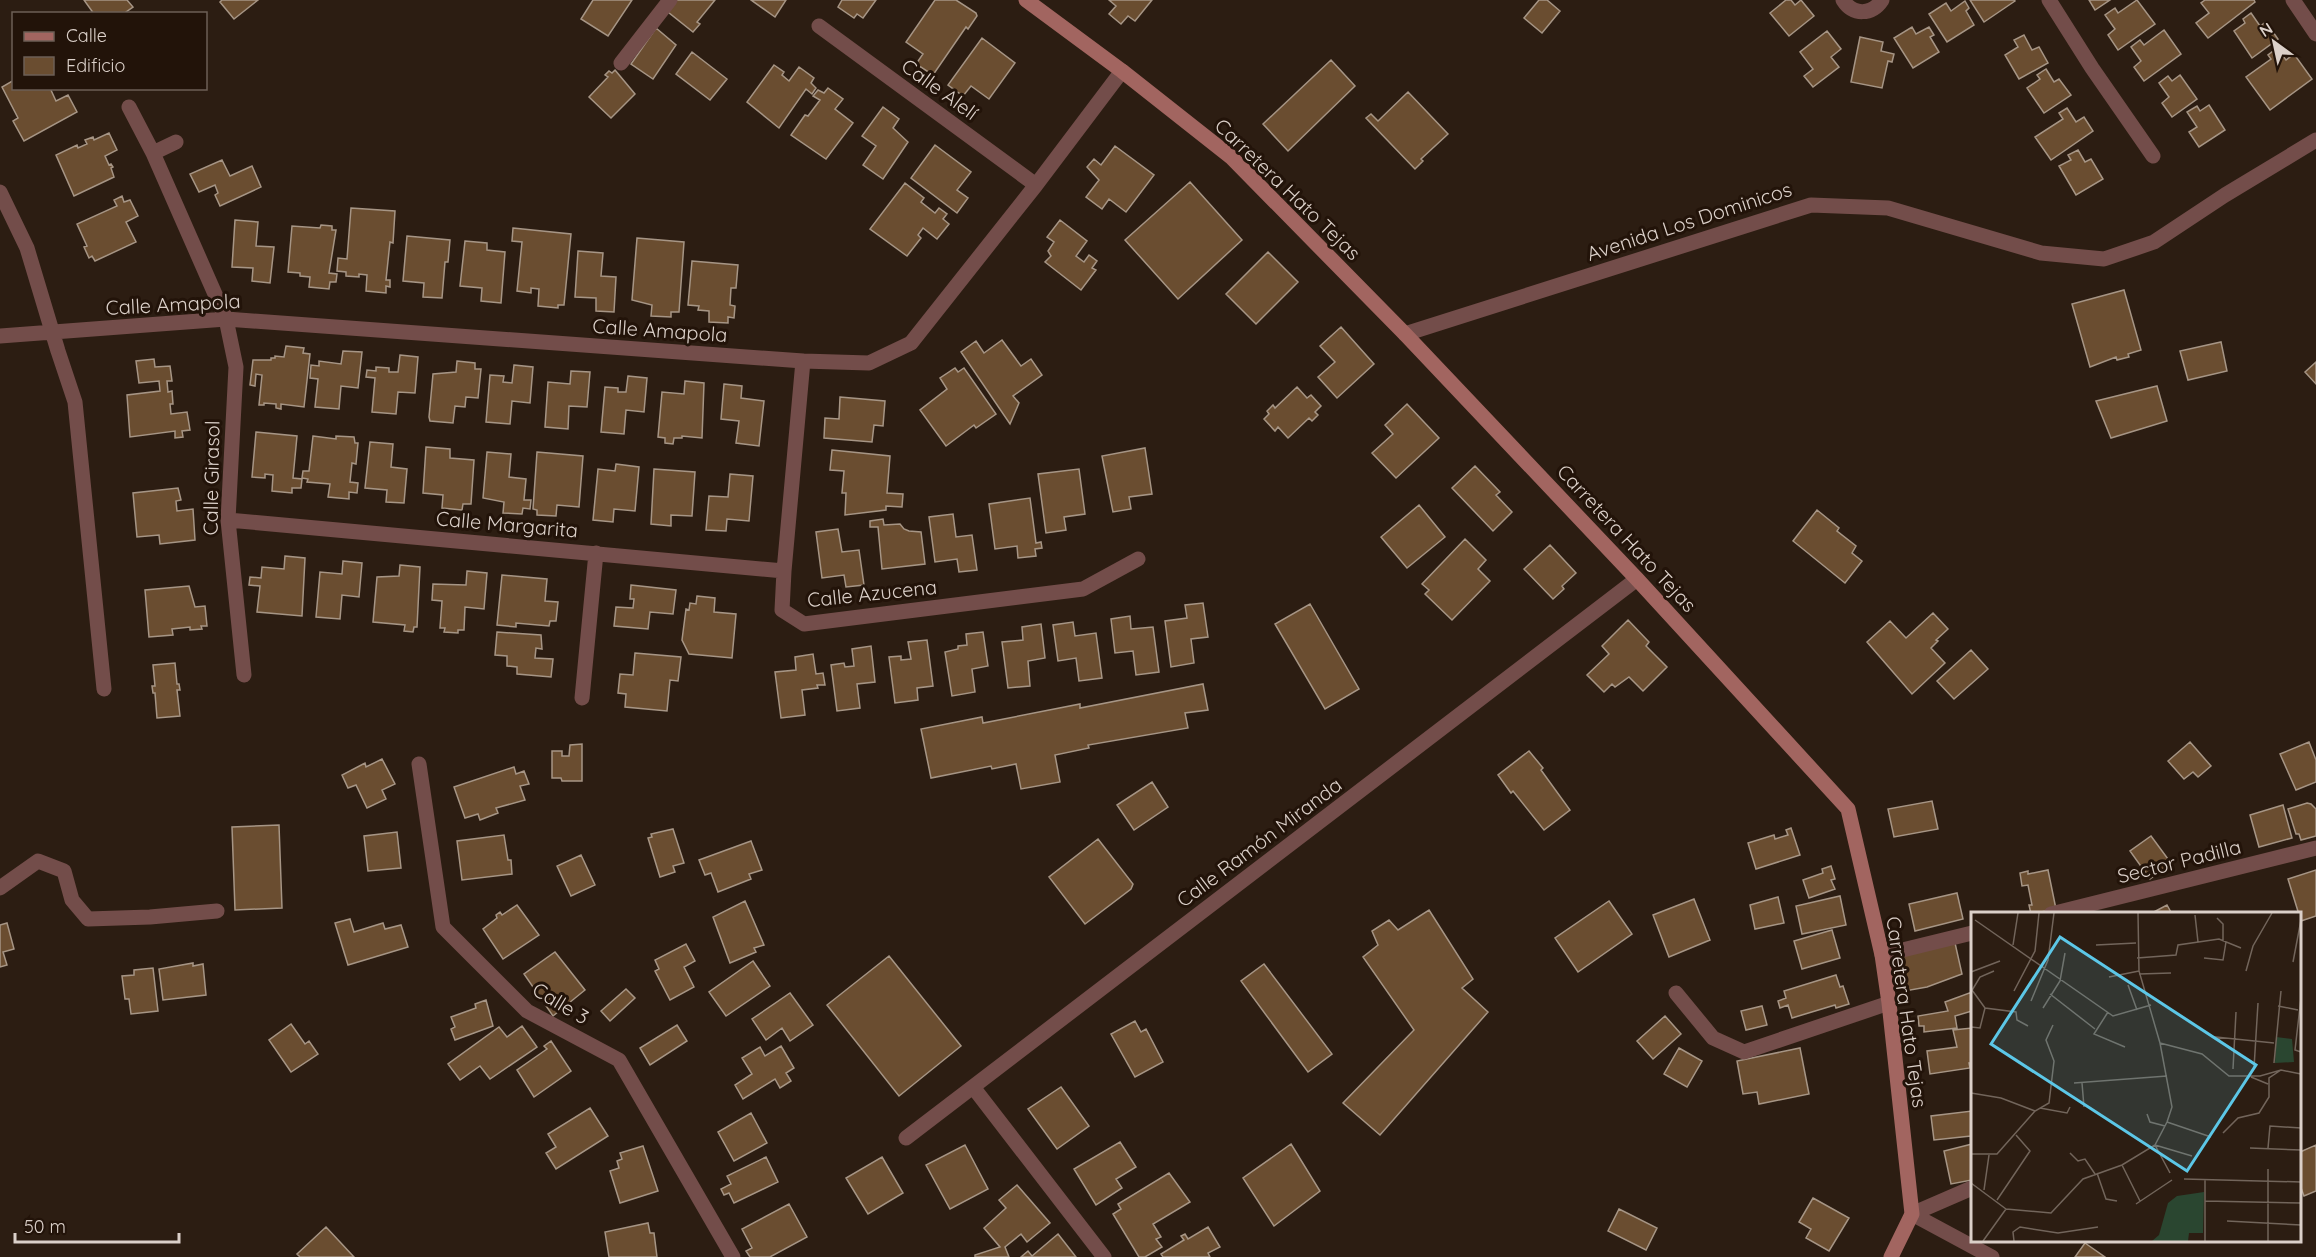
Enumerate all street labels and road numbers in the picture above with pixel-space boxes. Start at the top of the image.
street label: Calle Alelí [897,53,984,126]
street label: Carretera Hato Tejas [1210,113,1366,265]
street label: Avenida Los Dominicos [1583,176,1795,266]
street label: Calle Amapola [105,288,241,320]
street label: Calle Amapola [592,313,728,347]
street label: Calle Girasol [198,420,224,536]
street label: Carretera Hato Tejas [1552,459,1702,617]
street label: Calle Margarita [435,505,579,543]
street label: Calle Azucena [806,574,938,612]
street label: Calle Ramón Miranda [1172,772,1346,912]
street label: Sector Padilla [2115,834,2243,888]
street label: Carretera Hato Tejas [1881,915,1933,1109]
street label: Calle 3 [528,976,594,1030]

